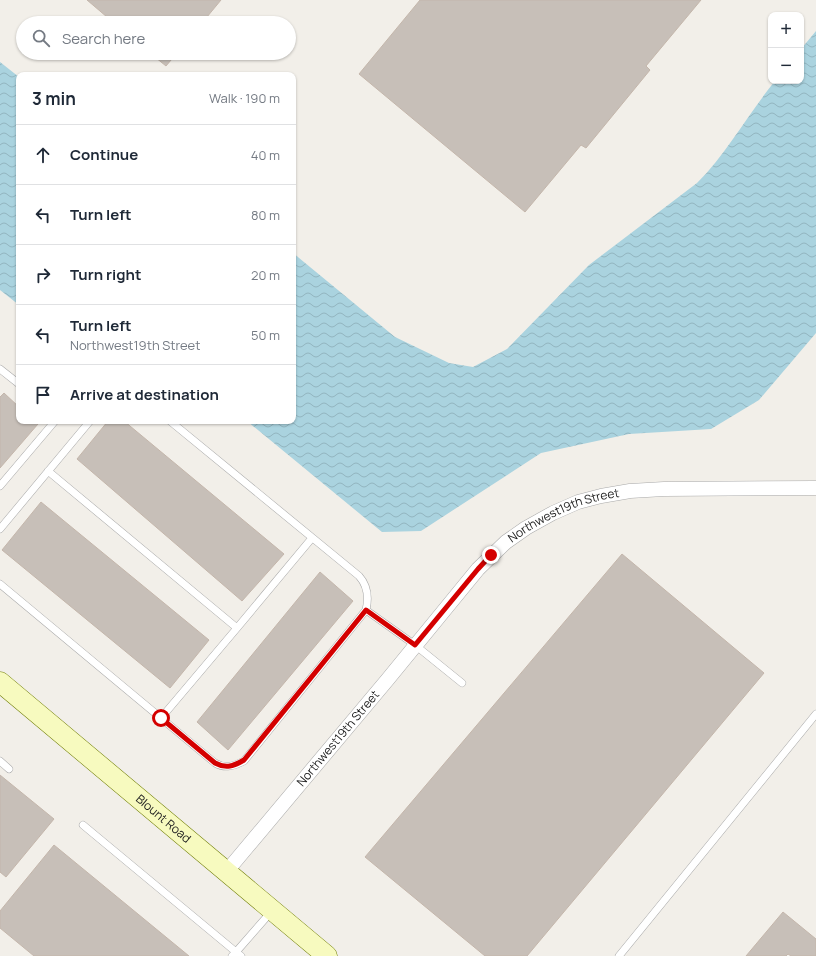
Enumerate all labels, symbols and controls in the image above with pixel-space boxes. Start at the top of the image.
map controls [768,12,804,84]
button: + [768,12,804,48]
search box [16,16,296,60]
icon: search [30,27,52,49]
text: Search here [62,28,145,49]
button: − [768,48,804,84]
text: 3 min [32,87,76,110]
text: Walk · 190 m [209,89,280,107]
icon: ahead [32,144,54,166]
text: Continue [70,144,138,165]
text: 40 m [251,146,280,164]
icon: left [32,204,54,226]
text: Turn left [70,204,132,225]
text: 80 m [251,206,280,224]
icon: right [32,264,54,286]
text: Turn right [70,264,141,285]
text: 20 m [251,266,280,284]
text: Turn left [70,315,132,336]
icon: left [32,324,54,346]
text: 50 m [251,326,280,344]
text: Northwest19th Street [70,336,200,354]
icon: arrive [32,384,54,406]
text: Arrive at destination [70,384,219,405]
street label: Northwest19th Street [504,484,621,546]
route end [482,546,500,564]
street label: Northwest19th Street [293,686,383,790]
route start [152,709,170,727]
street label: Blount Road [132,790,195,847]

